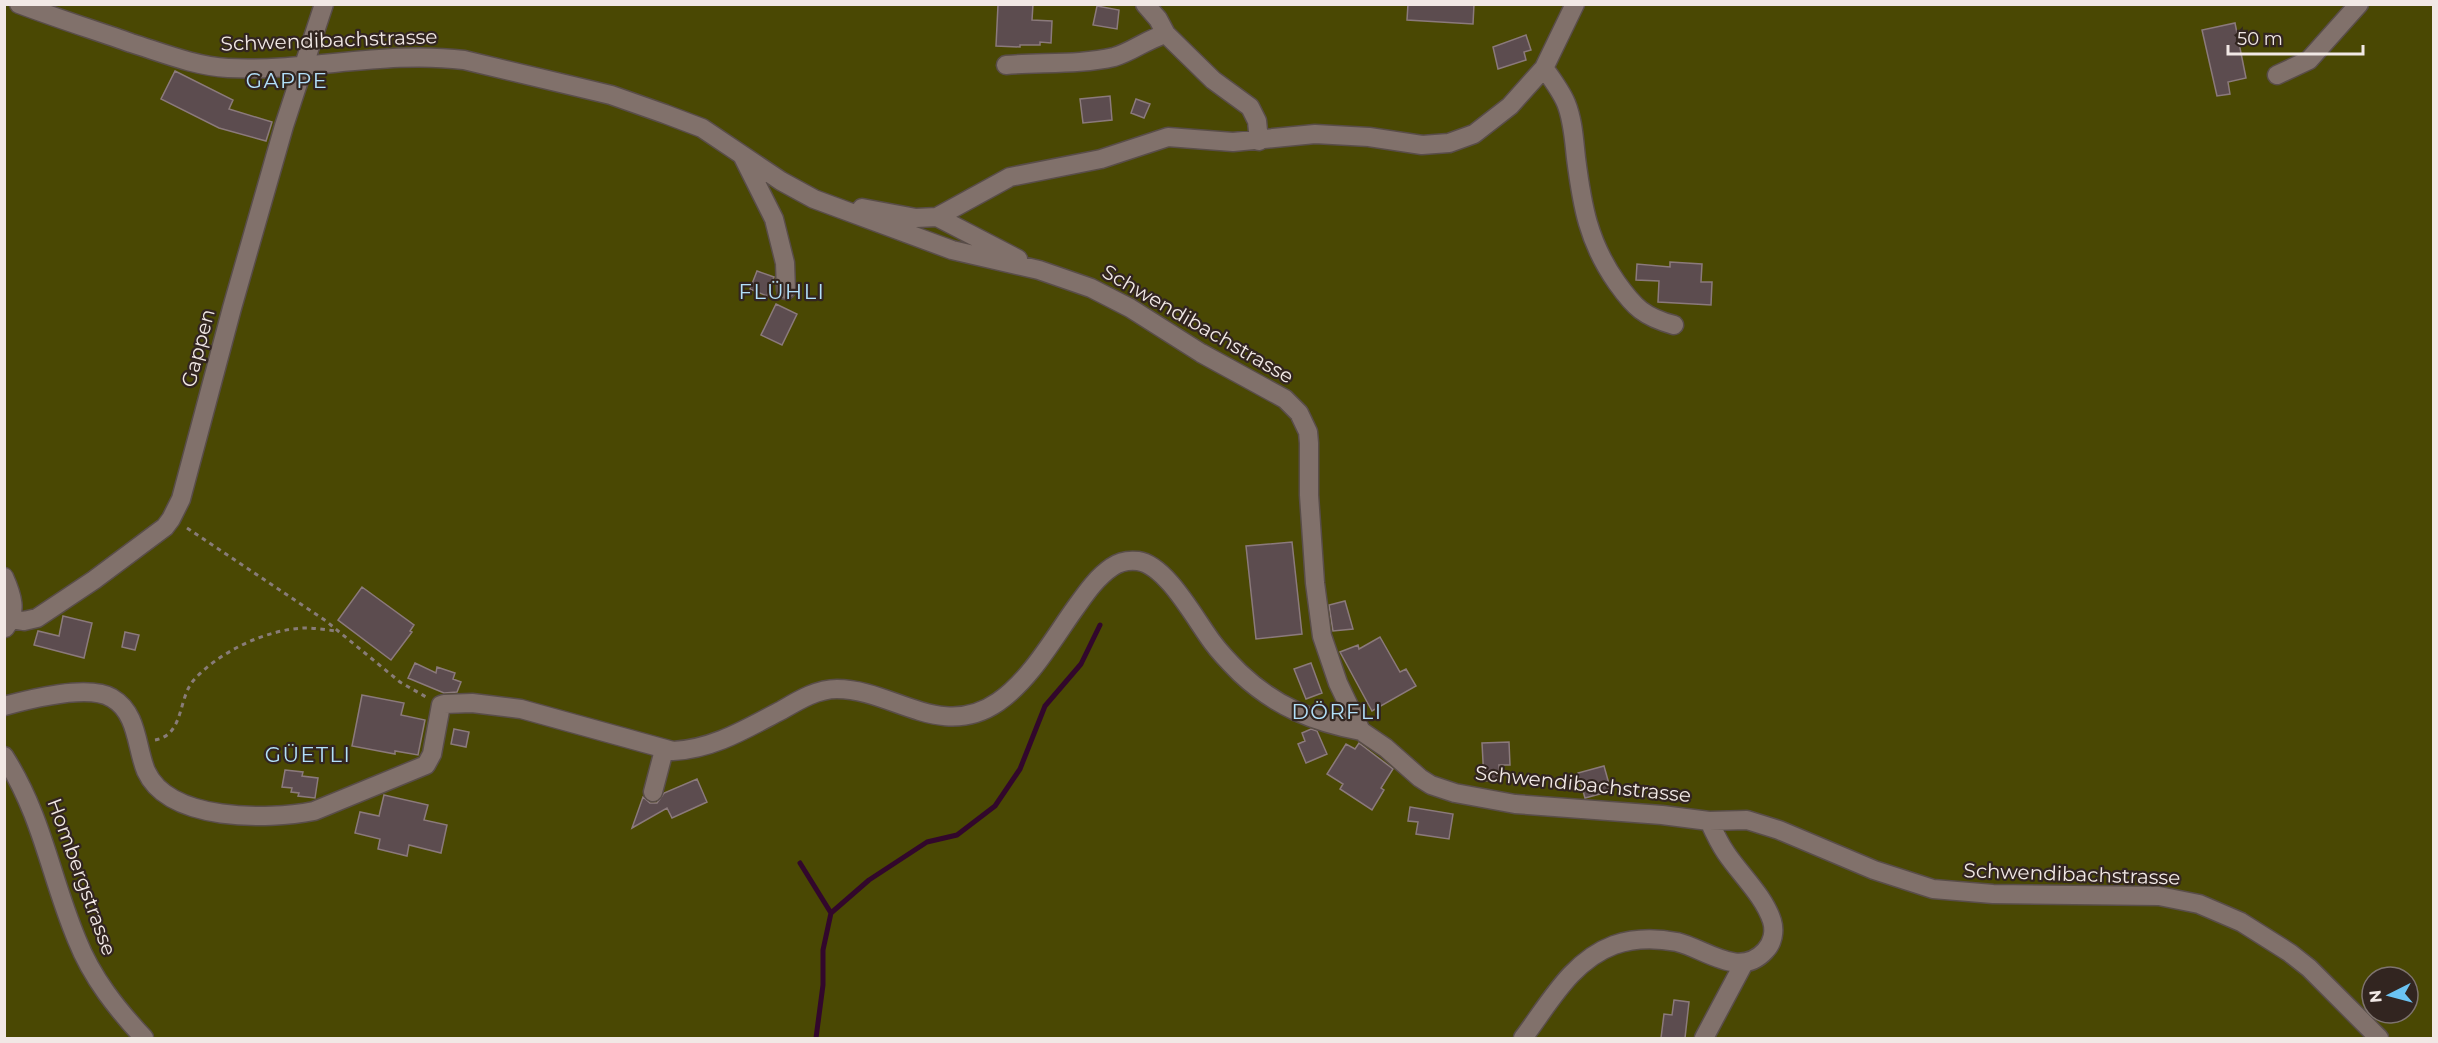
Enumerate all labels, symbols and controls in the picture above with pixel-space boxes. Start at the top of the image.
scale bar [2228,18,2363,56]
street label: Schwendibachstrasse [220,24,438,56]
text: 50 m [2237,28,2283,50]
district label: GAPPE [246,68,328,93]
street label: Schwendibachstrasse [1098,259,1298,389]
district label: FLÜHLI [739,279,825,304]
street label: Gappen [176,306,220,390]
district label: DÖRFLI [1291,699,1383,724]
district label: GÜETLI [265,742,351,767]
street label: Schwendibachstrasse [1474,761,1692,807]
street label: Hombergstrasse [42,795,122,959]
street label: Schwendibachstrasse [1963,858,2181,890]
north arrow [2360,965,2420,1025]
text: N [2365,989,2386,1004]

